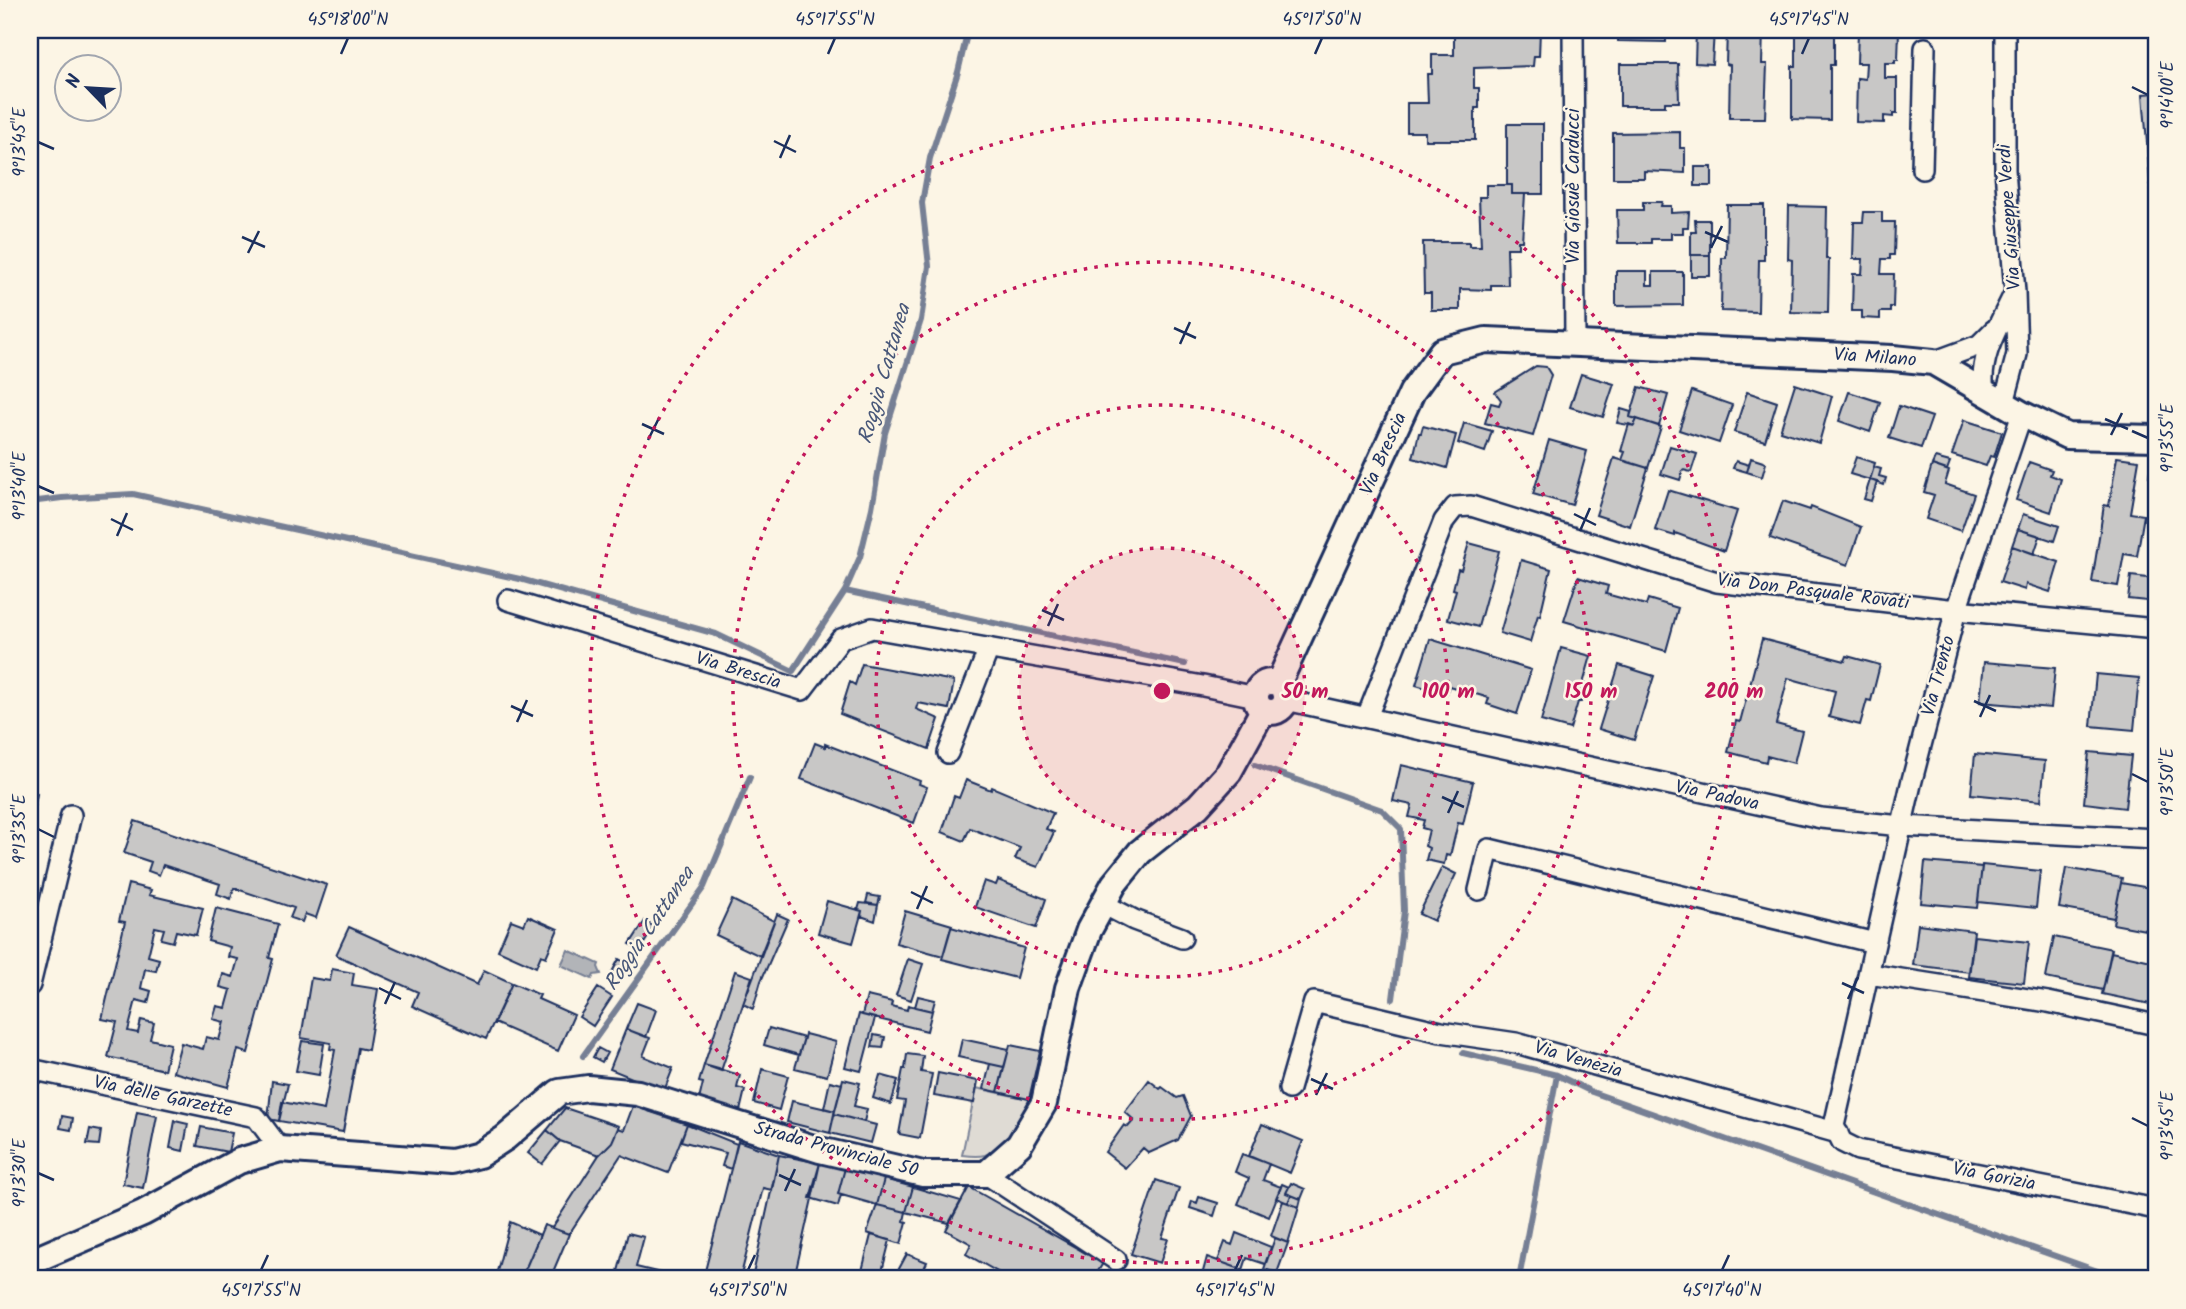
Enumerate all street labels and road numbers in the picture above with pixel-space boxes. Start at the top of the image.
street label: Via Giosuè Carducci [1559,107,1589,264]
street label: Via Giuseppe Verdi [1990,141,2030,291]
street label: Via Milano [1833,340,1917,376]
street label: Via Brescia [1352,408,1416,500]
street label: Via Don Pasquale Rovati [1715,565,1912,619]
street label: Via Trento [1914,632,1964,720]
street label: Via Brescia [691,644,785,698]
street label: Via Padova [1672,772,1762,820]
street label: Via Venezia [1530,1033,1626,1087]
street label: Via delle Garzette [91,1068,236,1126]
street label: Strada Provinciale 50 [751,1114,921,1186]
street label: Via Gorizia [1950,1154,2038,1200]

